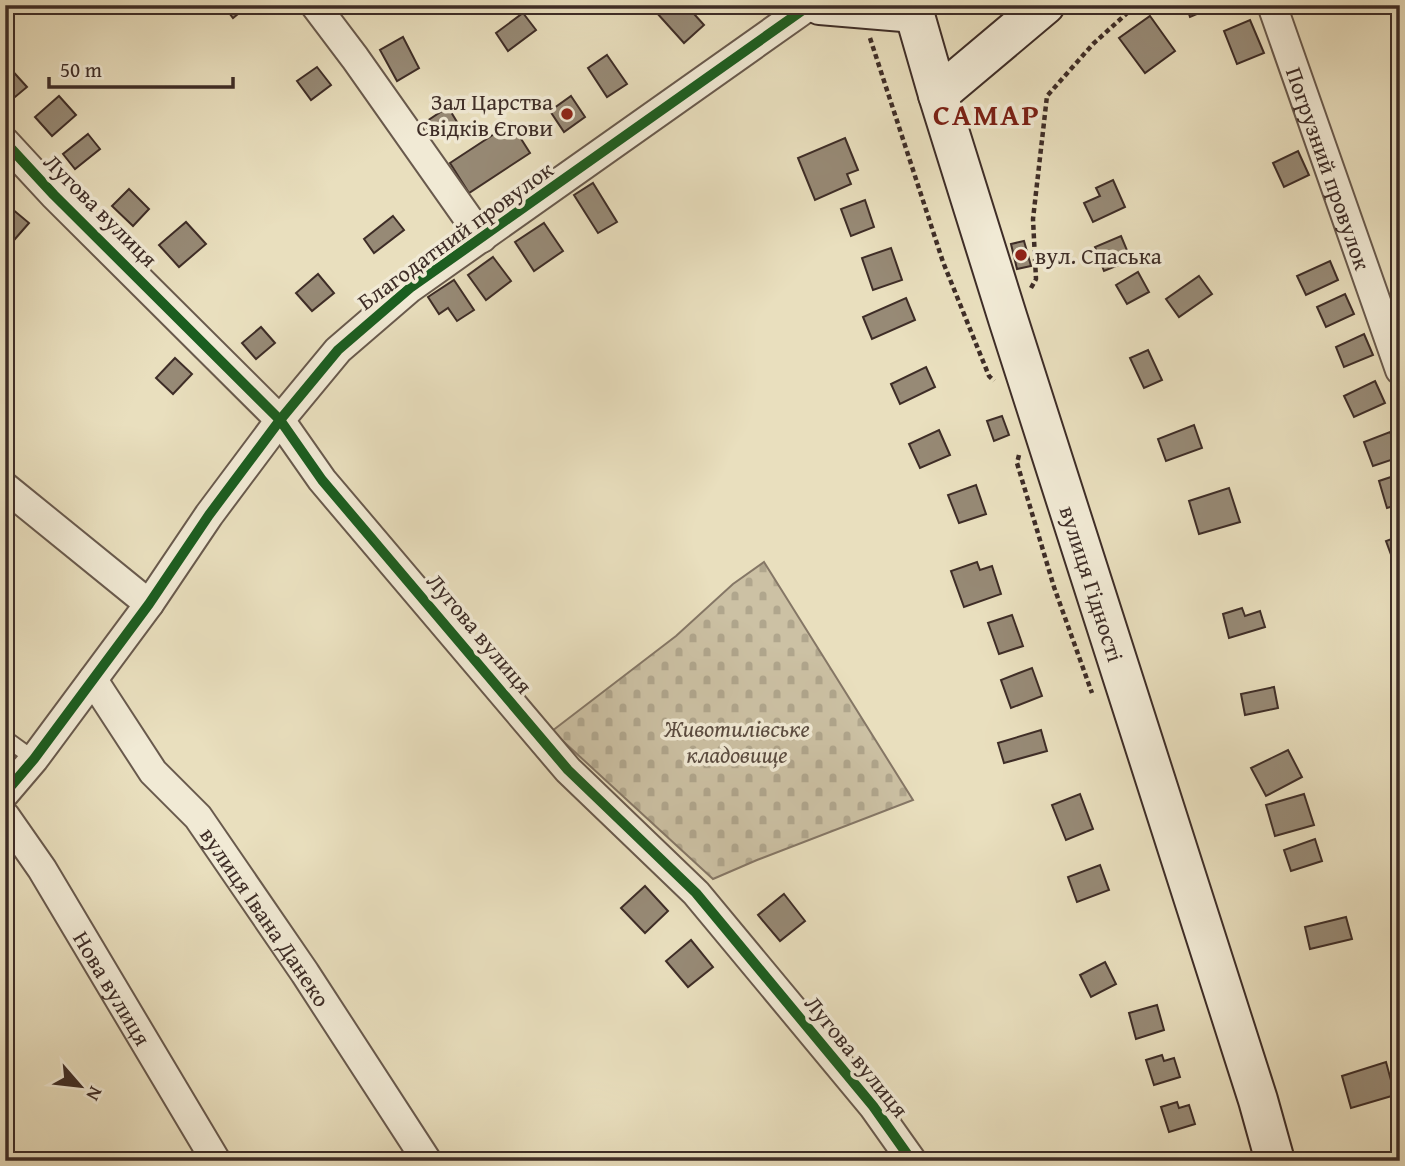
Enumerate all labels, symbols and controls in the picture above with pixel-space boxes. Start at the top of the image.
scale bar [49,46,233,90]
text: 50 m [60,54,102,85]
street label: Погрузний провулок [1278,62,1380,274]
place label: Зал Царства Свідків Єгови [417,85,553,144]
district label: САМАР [933,92,1041,136]
marker: Зал Царства Свідків Єгови [559,106,575,122]
street label: Лугова вулиця [37,146,166,275]
street label: Благодатний провулок [350,153,560,317]
place label: вул. Спаська [1035,239,1162,272]
marker: вул. Спаська [1013,247,1029,263]
street label: вулиця Гідності [1052,501,1133,666]
street label: Лугова вулиця [419,565,541,701]
park label: Животилівське кладовище [663,712,810,771]
street label: вулиця Івана Данеко [193,820,339,1013]
street label: Нова вулиця [66,924,160,1052]
street label: Лугова вулиця [797,988,917,1125]
north arrow [46,1050,116,1120]
text: N [80,1082,110,1106]

